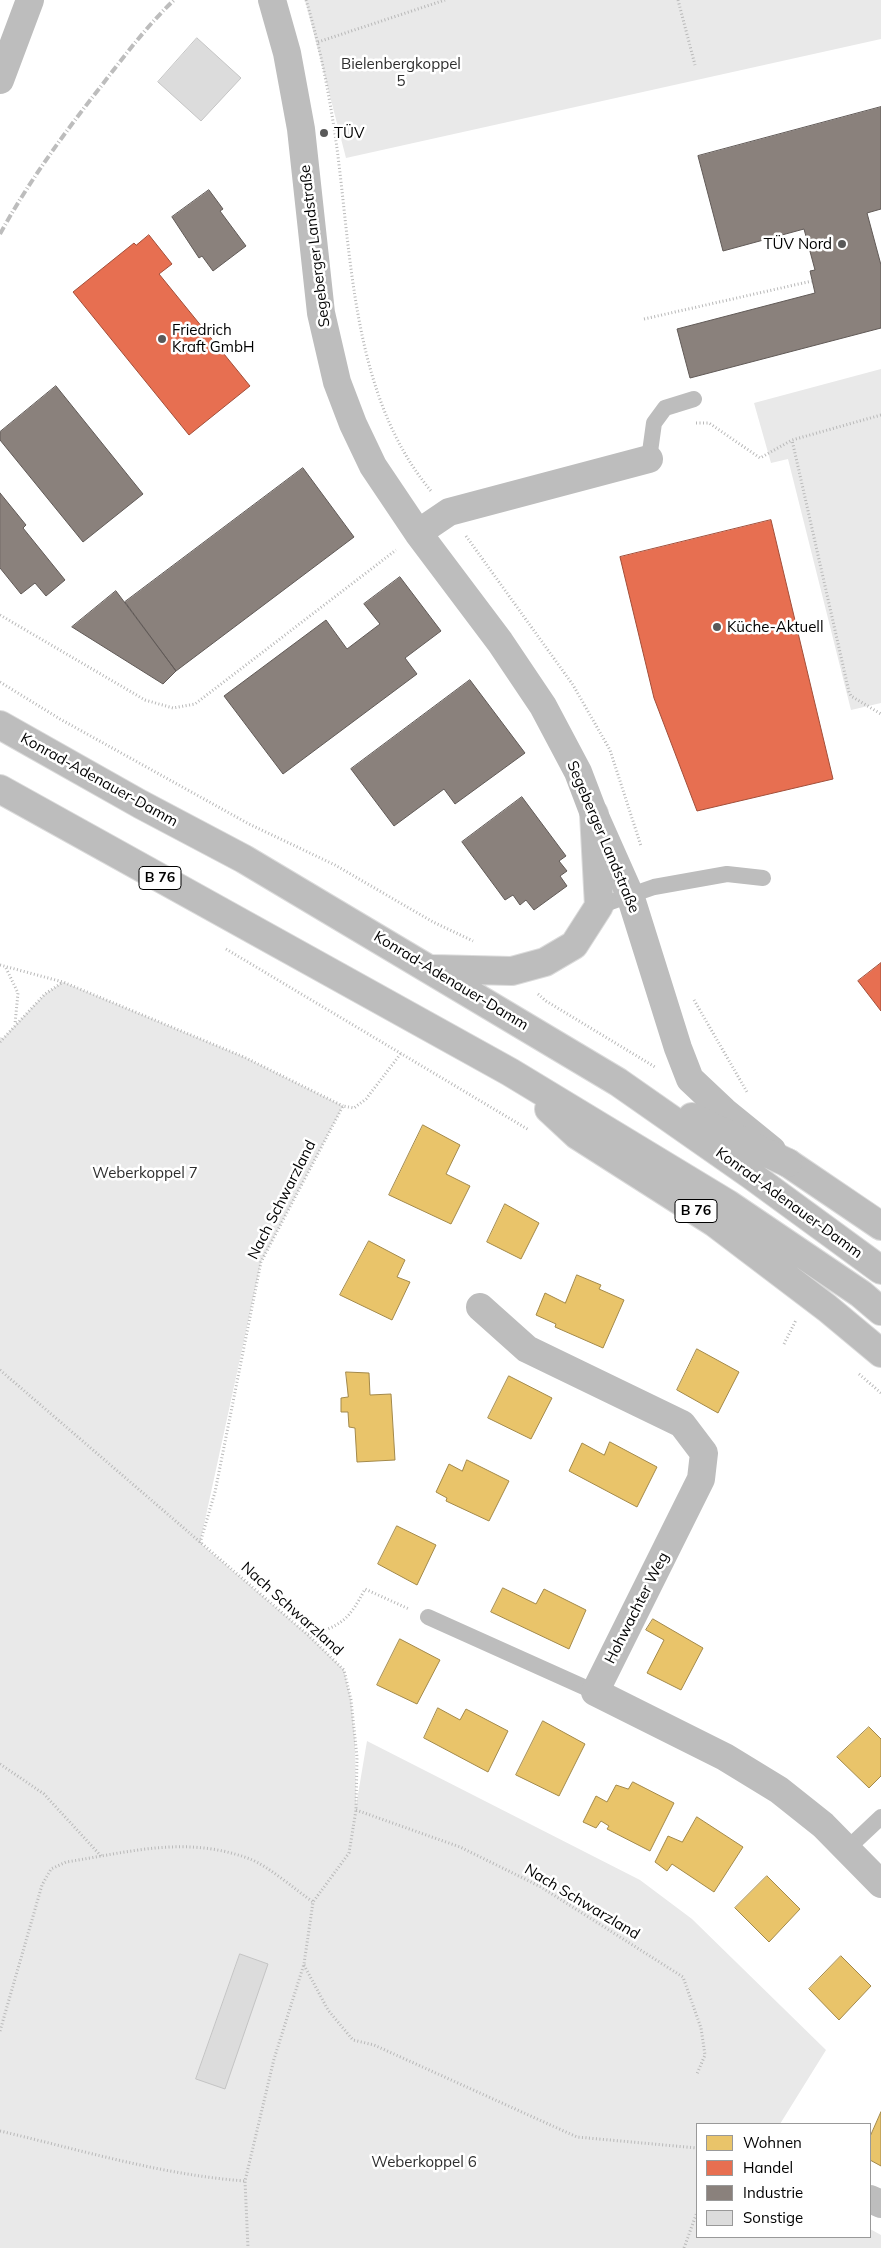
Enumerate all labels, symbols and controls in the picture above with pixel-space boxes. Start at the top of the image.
park label: Bielenbergkoppel 5 [341,55,461,90]
place label: TÜV [334,124,364,142]
marker: TÜV [318,127,330,139]
street label: Segeberger Landstraße [296,164,334,328]
place label: TÜV Nord [763,235,832,253]
marker: TÜV Nord [836,238,848,250]
place label: Friedrich Kraft GmbH [172,321,254,356]
marker: Friedrich Kraft GmbH [156,333,168,345]
place label: Küche-Aktuell [727,618,823,636]
marker: Küche-Aktuell [711,621,723,633]
street label: Konrad-Adenauer-Damm [17,729,181,831]
street label: Segeberger Landstraße [563,758,643,916]
road number: B 76 [139,866,181,890]
street label: Konrad-Adenauer-Damm [371,928,531,1034]
street label: Nach Schwarzland [244,1137,320,1263]
street label: Konrad-Adenauer-Damm [712,1144,866,1262]
park label: Weberkoppel 7 [92,1164,198,1182]
road number: B 76 [675,1200,717,1222]
street label: Hohwachter Weg [601,1549,673,1667]
street label: Nach Schwarzland [237,1558,347,1660]
street label: Nach Schwarzland [521,1860,643,1944]
legend [696,2123,871,2238]
text: Wohnen [743,2133,802,2152]
park label: Weberkoppel 6 [371,2153,477,2171]
text: Handel [743,2158,793,2177]
text: Industrie [743,2183,803,2202]
text: Sonstige [743,2208,803,2227]

